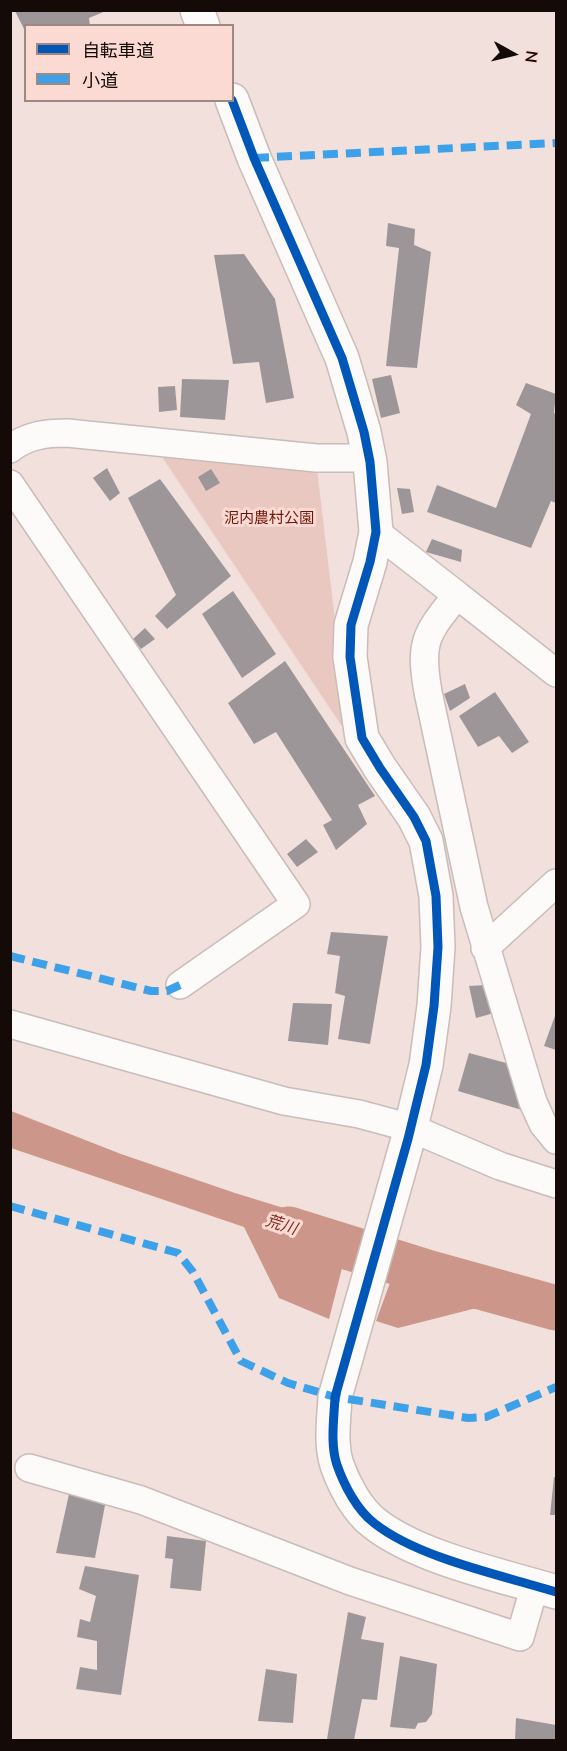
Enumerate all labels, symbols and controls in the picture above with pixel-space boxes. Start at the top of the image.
legend [24,24,234,102]
north arrow [483,24,543,84]
text: 自転車道 [82,39,154,63]
text: N [519,49,543,64]
text: 小道 [82,69,118,93]
park label: 泥内農村公園 [224,510,314,528]
water label: 荒川 [263,1212,299,1240]

